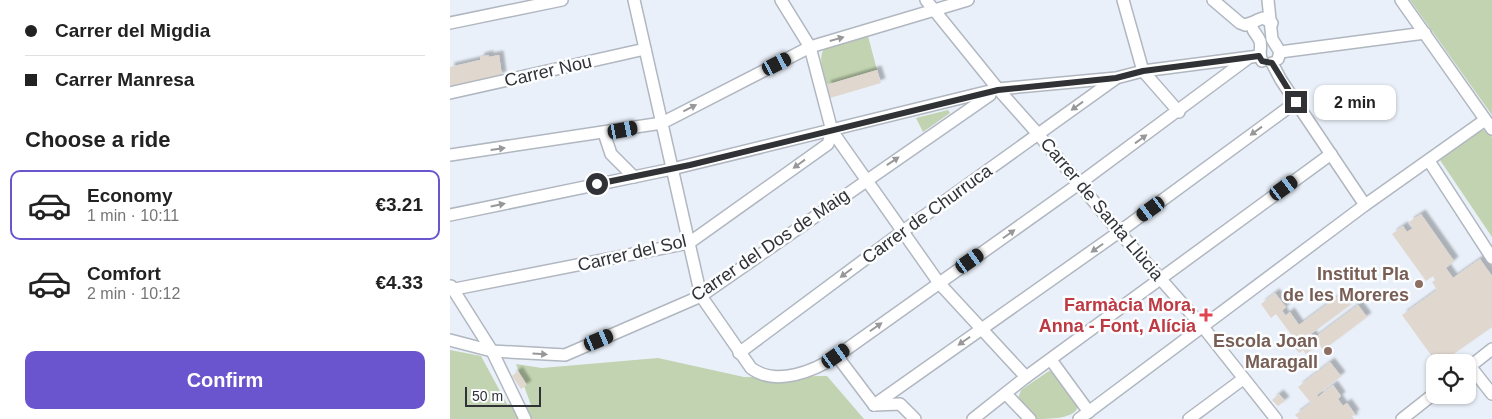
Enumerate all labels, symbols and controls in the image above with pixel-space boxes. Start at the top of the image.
text: Carrer del Migdia [55,20,210,41]
one-way arrow [829,34,844,42]
street label: Carrer Nou [502,51,594,91]
car [760,51,793,77]
text: Carrer Manresa [55,69,194,90]
callout: 2 min [1314,84,1396,120]
route end [1285,91,1307,113]
text: 2 min [1334,94,1376,111]
one-way arrow [1070,101,1084,111]
one-way arrow [683,104,697,112]
car [606,120,639,140]
one-way arrow [1250,126,1263,136]
text: Choose a ride [25,127,170,152]
street label: Carrer de Santa Llùcia [1036,134,1168,285]
one-way arrow [1134,134,1148,144]
one-way arrow [491,144,507,152]
one-way arrow [886,156,899,166]
one-way arrow [792,159,806,169]
street label: Carrer de Churruca [858,160,996,268]
route start [586,173,608,195]
car [1267,173,1300,203]
icon: car [27,183,72,228]
text: Economy [87,185,173,206]
street label: Carrer del Dos de Maig [687,185,853,305]
text: €3.21 [375,194,423,215]
car [1134,194,1167,224]
one-way arrow [490,201,505,209]
text: 1 min · 10:11 [87,207,179,224]
one-way arrow [1002,229,1016,239]
street label: Carrer del Sol [576,231,688,275]
one-way arrow [1090,243,1104,253]
car [953,246,986,276]
icon: car [27,261,72,306]
text: Comfort [87,263,161,284]
place label: Institut Pla de les Moreres [1283,264,1410,305]
one-way arrow [839,268,853,278]
text: €4.33 [375,272,423,293]
marker: Institut Pla de les Moreres [1413,278,1425,290]
text: 2 min · 10:12 [87,285,180,302]
place label: Farmàcia Mora, Anna - Font, Alícia [1039,295,1197,336]
marker: Farmàcia Mora, Anna - Font, Alícia [1200,309,1212,321]
one-way arrow [869,322,883,332]
car [582,327,615,353]
place label: Escola Joan Maragall [1213,331,1318,372]
one-way arrow [957,336,971,346]
car [819,341,852,371]
marker: Escola Joan Maragall [1322,345,1334,357]
one-way arrow [533,350,549,358]
button: Confirm [25,351,425,409]
map controls [1426,354,1476,404]
button: locate [1426,354,1476,404]
scale bar [465,384,541,407]
text: 50 m [472,388,503,404]

